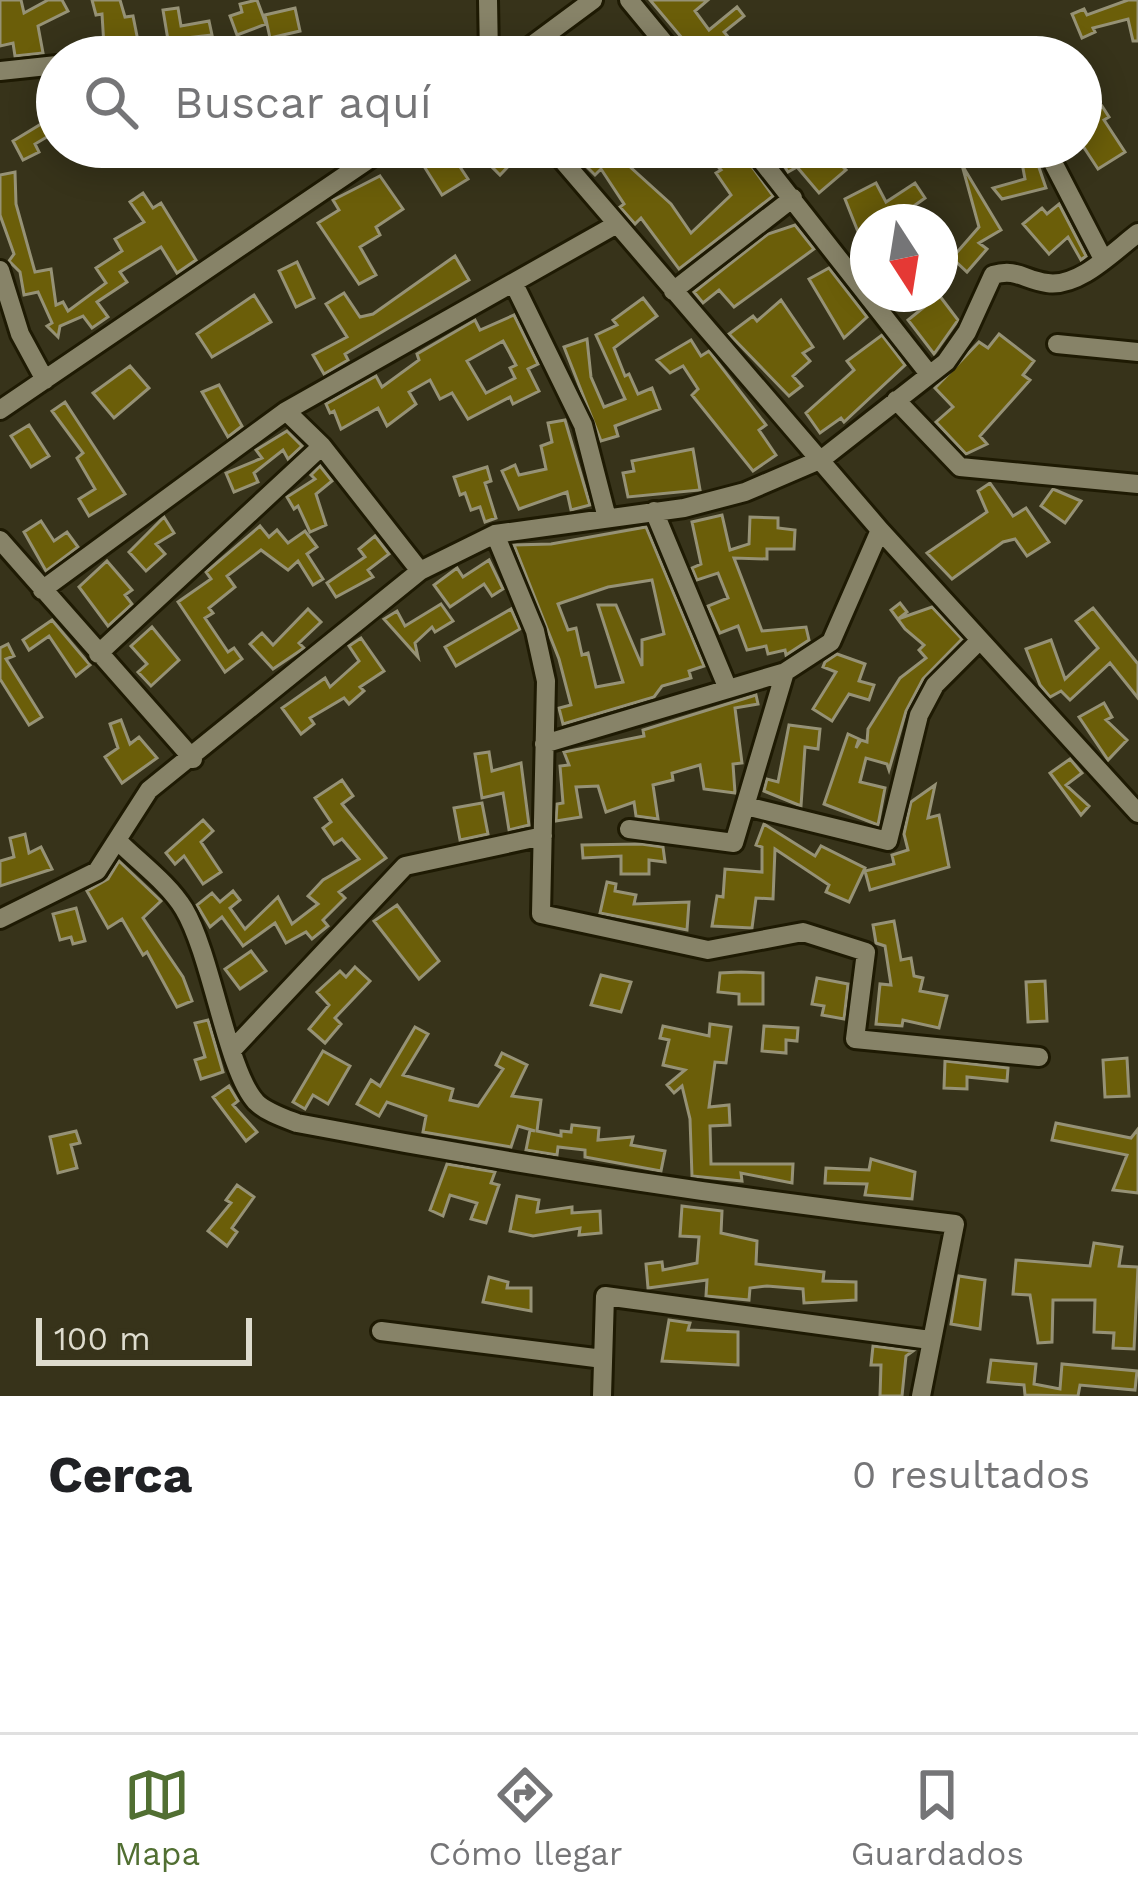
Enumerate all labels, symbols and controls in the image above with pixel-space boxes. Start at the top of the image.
search box [36,36,1102,168]
icon: search [78,69,144,135]
text: Buscar aquí [174,76,432,129]
north arrow [850,204,958,312]
scale bar [36,1312,252,1365]
text: 100 m [54,1319,151,1358]
text: Cerca [48,1445,192,1504]
text: 0 resultados [852,1452,1090,1497]
tab: Mapa [114,1762,200,1873]
tab: Cómo llegar [429,1762,622,1873]
tab: Guardados [851,1762,1024,1873]

